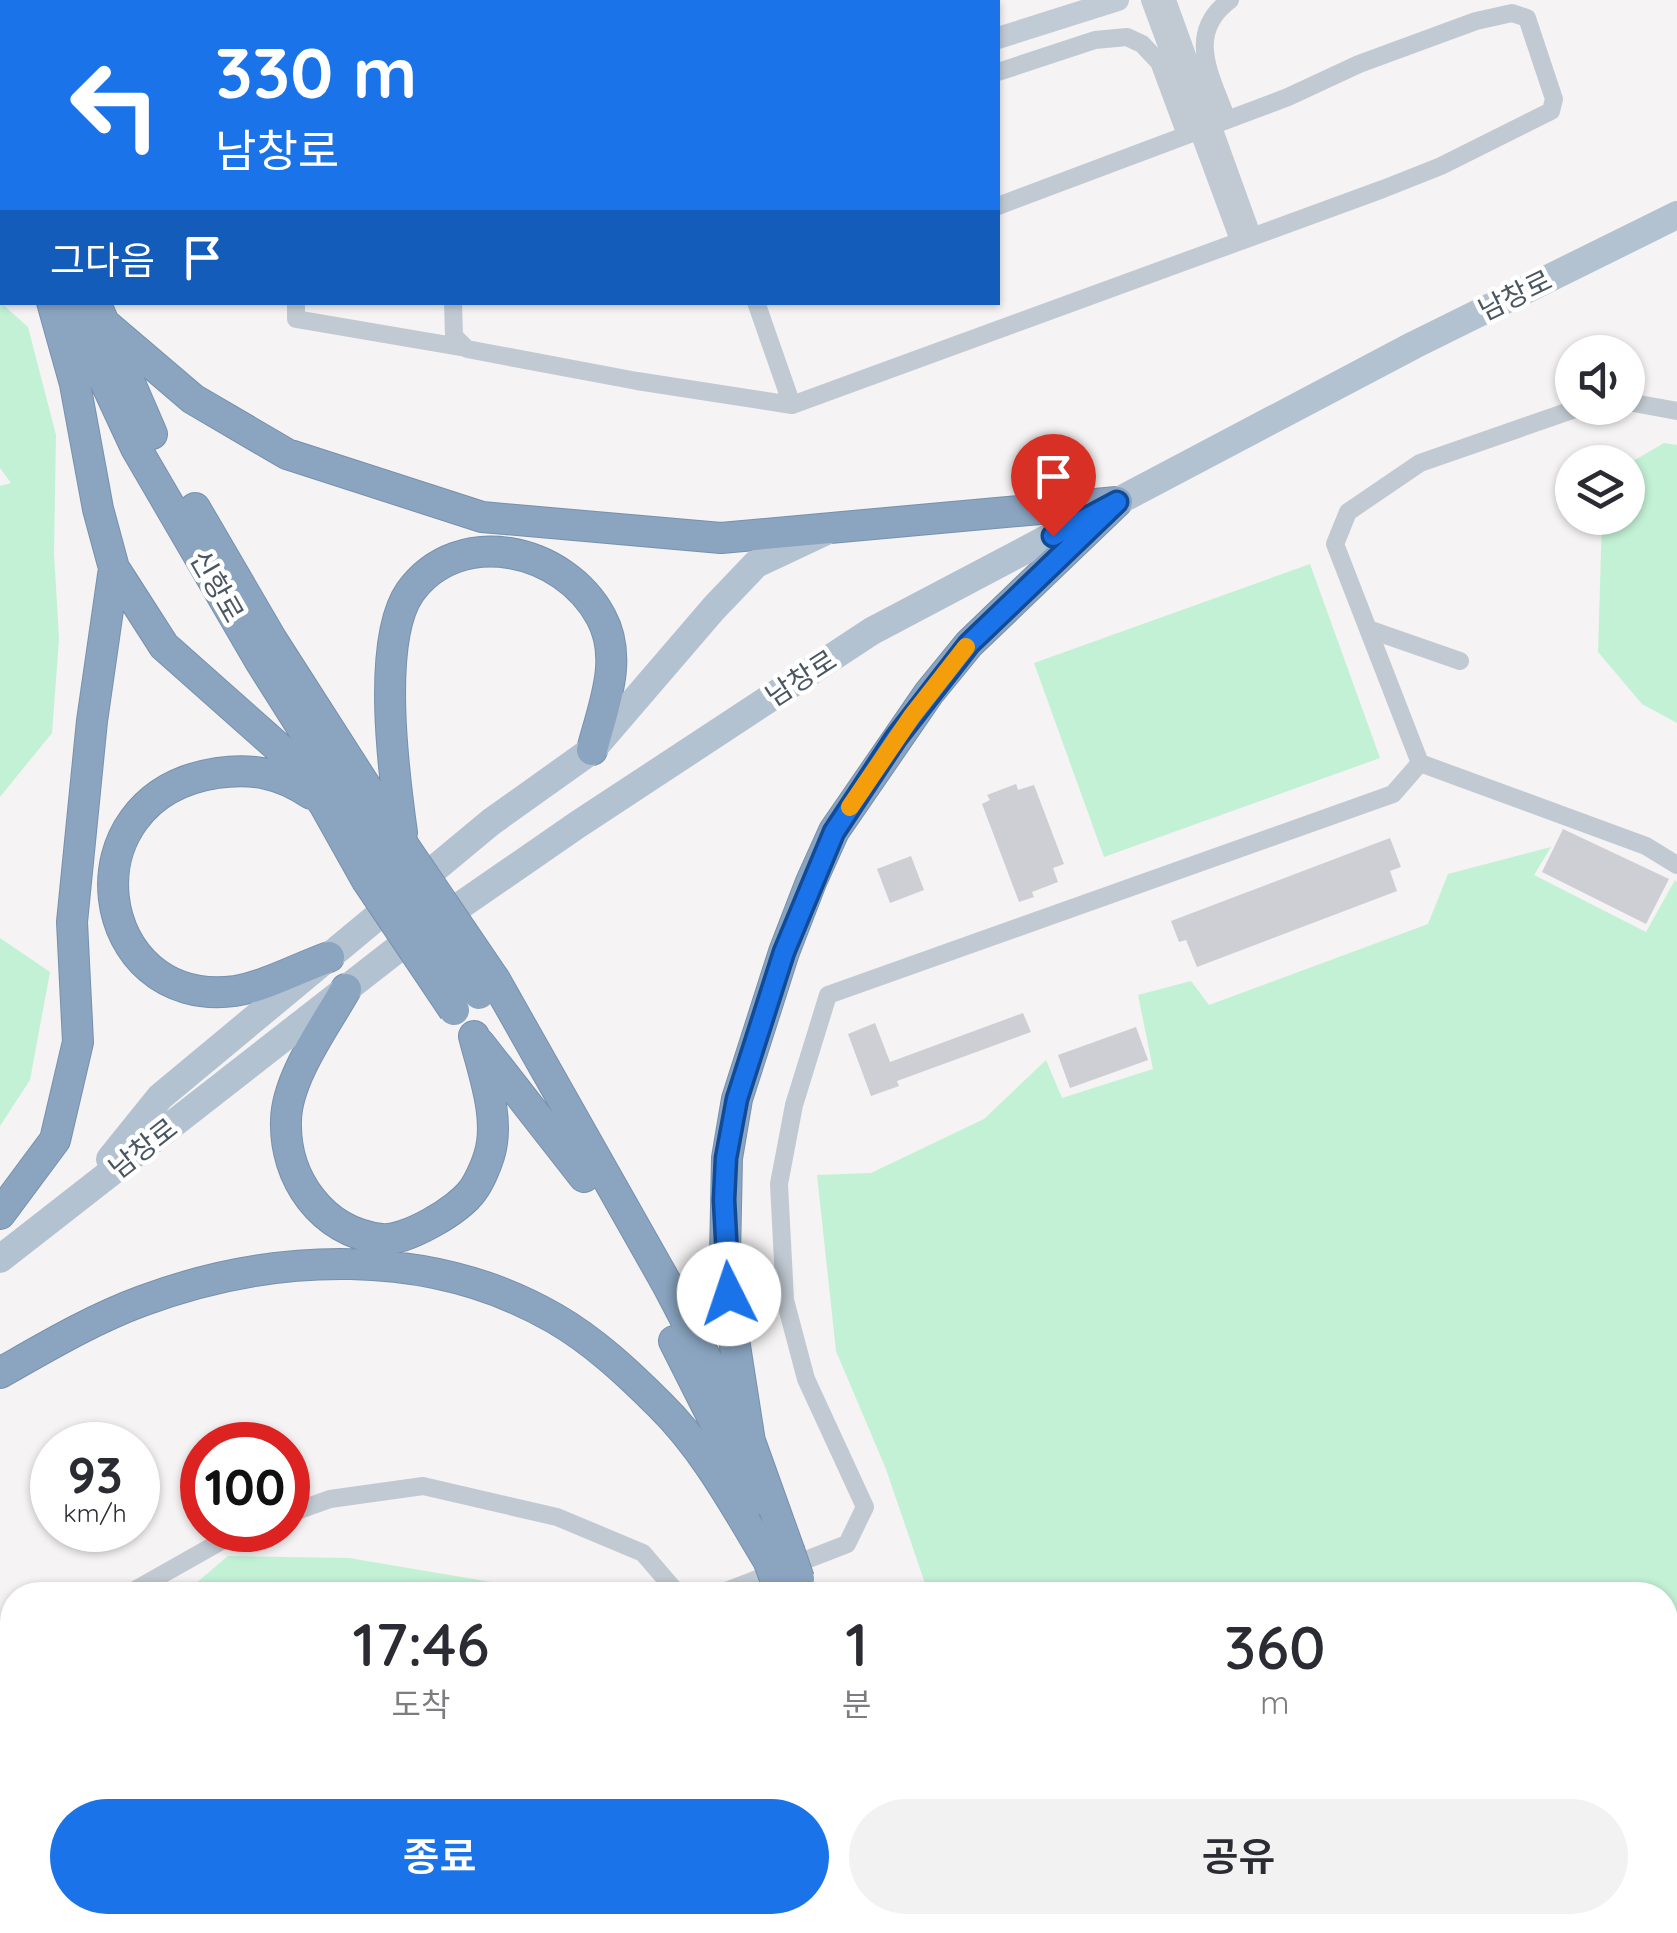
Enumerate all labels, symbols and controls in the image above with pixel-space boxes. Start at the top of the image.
text: 330 m [215,28,417,116]
icon: left [50,40,180,170]
text: 남창로 [215,122,339,178]
icon: arrive [175,230,230,285]
text: 그다음 [50,236,155,284]
street label: 남창로 [1472,262,1557,327]
map controls [1555,335,1645,535]
button: sound [1555,335,1645,425]
pin [1011,434,1096,537]
button: layers [1555,445,1645,535]
icon: arrive [1026,449,1081,504]
street label: 신항로 [183,544,252,628]
street label: 남창로 [759,642,843,713]
street label: 남창로 [101,1110,184,1185]
position arrow [677,1242,781,1346]
speed limit sign: 100 [180,1422,310,1552]
text: 93 [67,1443,123,1506]
text: km/h [63,1497,127,1528]
text: 17:46 [353,1606,489,1681]
text: 1 [845,1606,868,1681]
text: 360 [1224,1609,1325,1684]
text: m [1260,1682,1289,1722]
text: 도착 [392,1684,450,1724]
text: 분 [842,1684,871,1724]
button: 종료 [50,1799,829,1914]
button: 공유 [849,1799,1628,1914]

